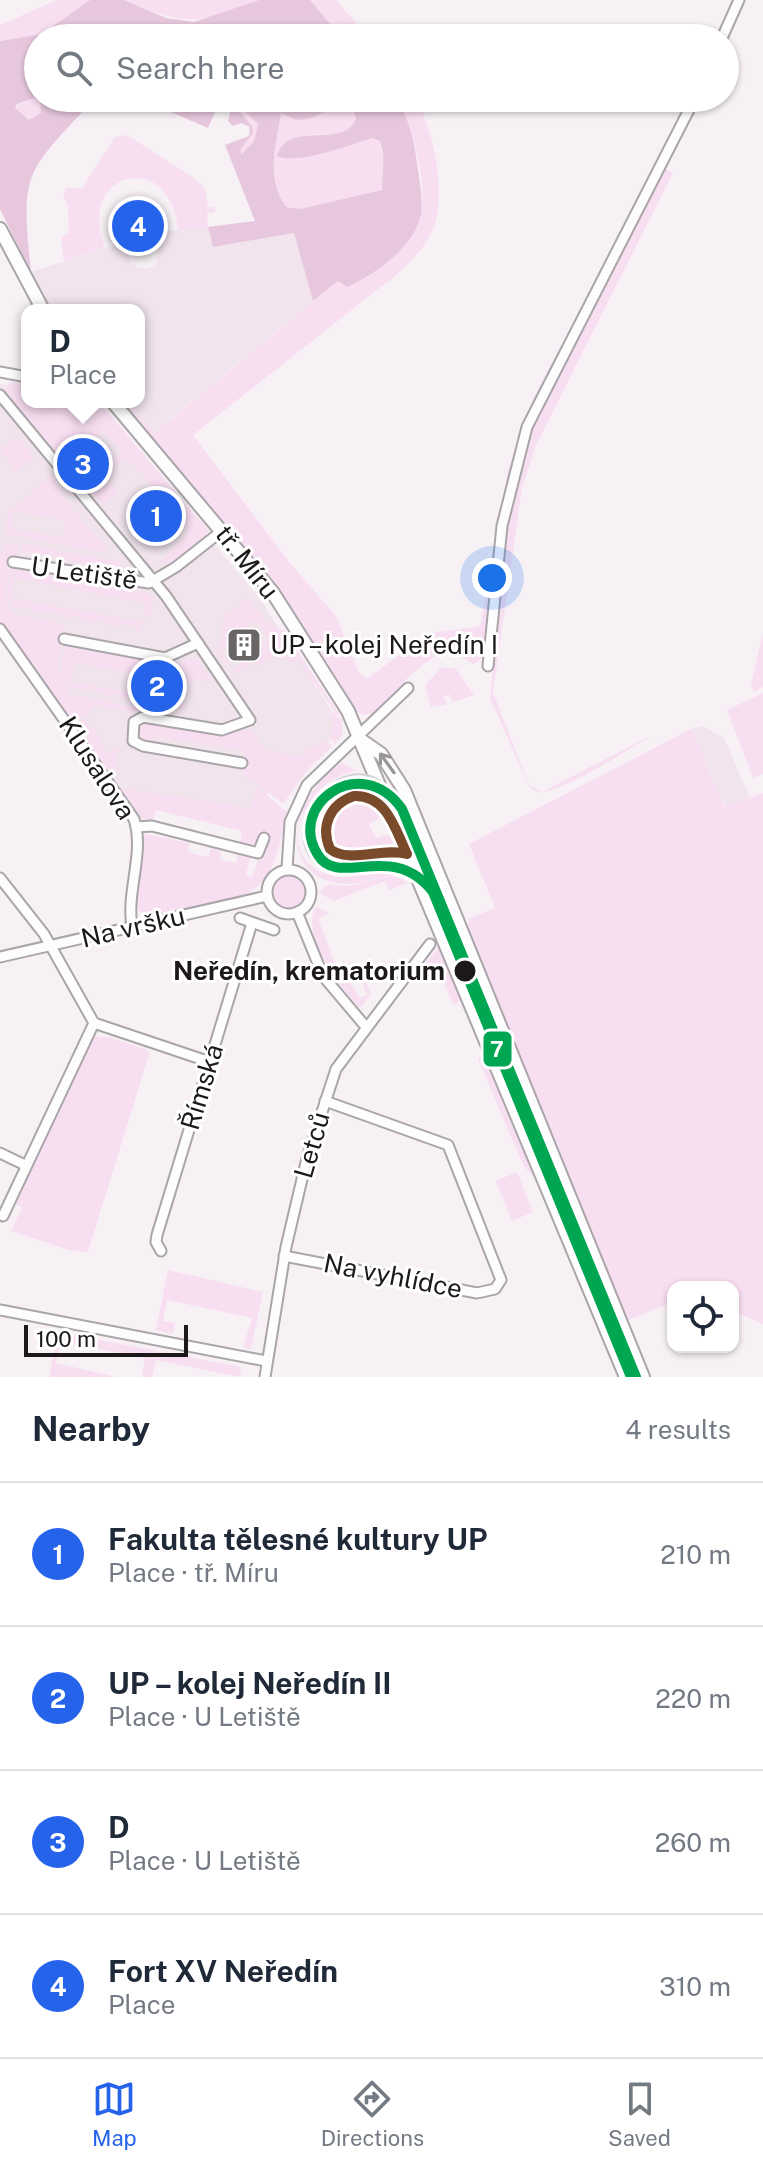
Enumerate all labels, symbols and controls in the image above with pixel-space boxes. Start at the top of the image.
search box [24,24,739,112]
icon: search [52,46,96,90]
text: Search here [116,50,284,86]
pin: 4 [112,196,164,256]
popup [21,304,145,408]
text: D [49,323,71,359]
text: Place [49,359,117,390]
pin: 3 [57,434,109,494]
pin: 1 [130,486,182,546]
street label: tř. Míru [209,519,286,605]
street label: U Letiště [29,550,139,595]
your location [472,558,512,598]
building icon: UP – kolej Neředín I [225,626,263,664]
place label: UP – kolej Neředín I [270,629,498,660]
pin: 2 [131,656,183,716]
street label: Klusalova [53,710,142,825]
one-way arrow [379,752,395,774]
street label: Na vršku [78,900,188,954]
place label: Neředín, krematorium [173,955,445,986]
marker: Neředín, krematorium [452,958,478,984]
line badge: 7 [482,1030,513,1068]
text: 7 [490,1036,504,1062]
street label: Římská [174,1040,229,1133]
street label: Letců [287,1108,336,1182]
street label: Na vyhlídce [321,1247,465,1304]
map controls [667,1281,739,1353]
button: locate [667,1281,739,1353]
scale bar [24,1321,188,1357]
text: 100 m [36,1326,96,1352]
text: Nearby [32,1409,150,1449]
text: 4 results [625,1414,731,1445]
text: Fakulta tělesné kultury UP [108,1521,488,1557]
text: 1 [52,1539,64,1570]
text: 210 m [660,1539,731,1570]
text: Place · tř. Míru [108,1557,279,1588]
text: UP – kolej Neředín II [108,1665,392,1701]
text: 2 [50,1683,66,1714]
text: 220 m [655,1683,731,1714]
text: Place · U Letiště [108,1701,301,1732]
text: D [108,1809,130,1845]
text: 3 [49,1827,67,1858]
text: 260 m [655,1827,731,1858]
text: Place · U Letiště [108,1845,301,1876]
text: Fort XV Neředín [108,1953,338,1989]
text: 4 [49,1971,67,2002]
text: 310 m [659,1971,731,2002]
text: Place [108,1989,175,2020]
tab: Map [92,2077,137,2151]
tab: Directions [321,2077,424,2151]
tab: Saved [608,2077,671,2151]

